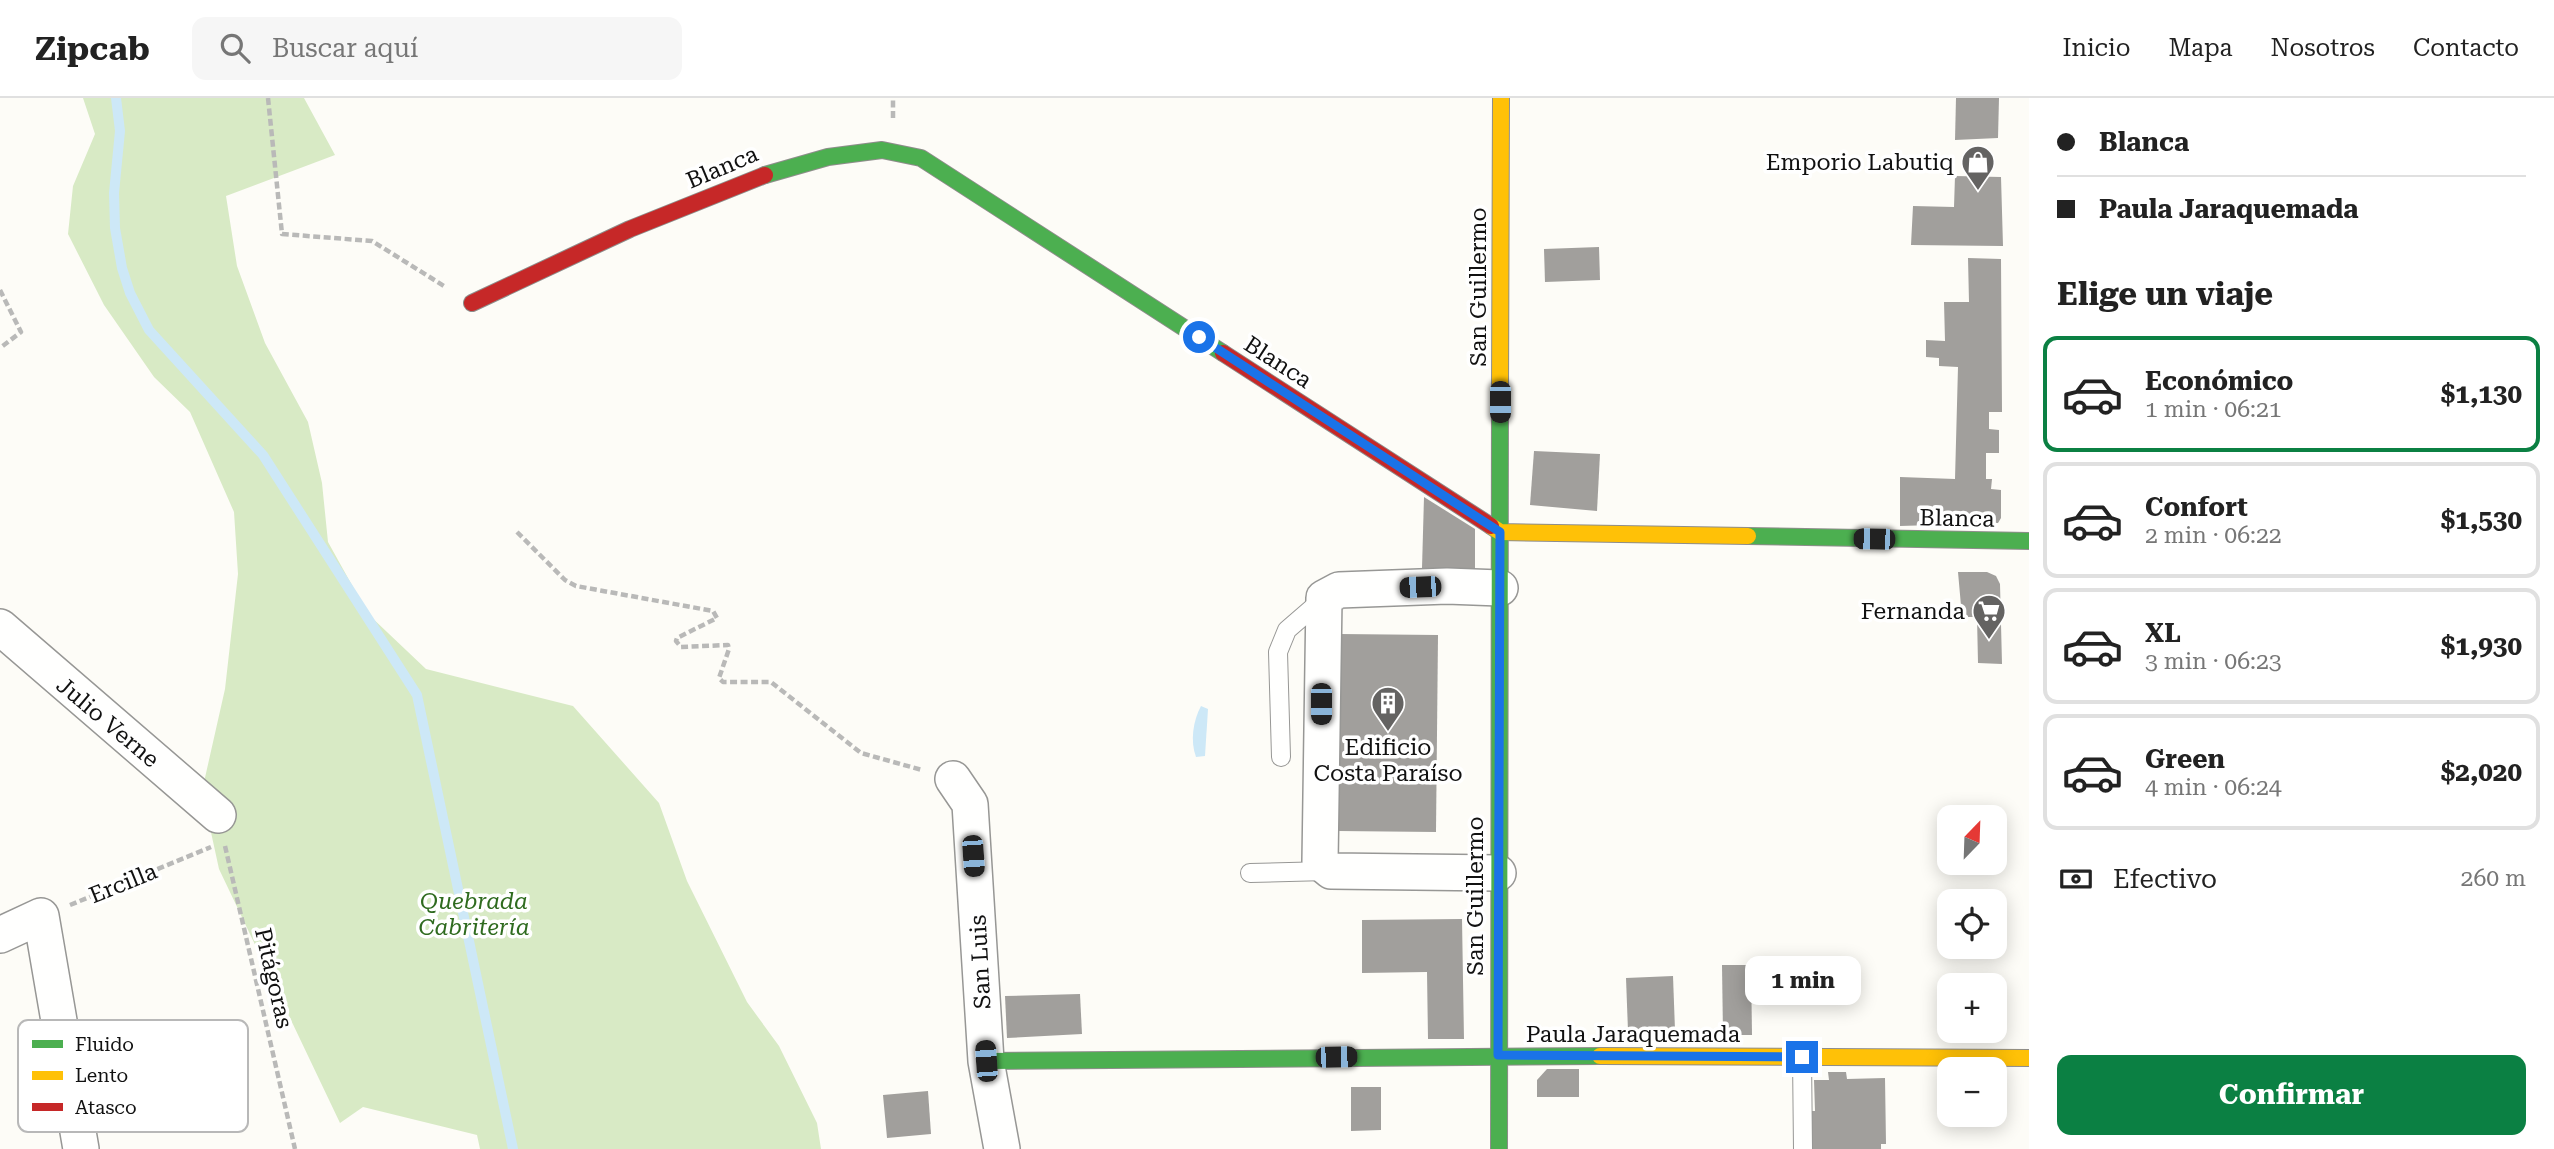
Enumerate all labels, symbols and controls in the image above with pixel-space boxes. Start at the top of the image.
search box [192,17,682,80]
text: Zipcab [35,29,150,68]
icon: search [216,29,254,67]
text: Buscar aquí [272,33,418,63]
text: Inicio [2062,34,2130,62]
text: Mapa [2168,34,2233,62]
text: Nosotros [2271,34,2375,62]
text: Contacto [2413,34,2519,62]
text: Blanca [2099,127,2189,157]
street label: Blanca [682,140,763,195]
shop icon: Emporio Labutiq [1959,143,1997,192]
place label: Emporio Labutiq [1766,149,1954,176]
text: Paula Jaraquemada [2099,194,2359,224]
street label: San Guillermo [1465,207,1492,367]
text: Elige un viaje [2057,275,2273,313]
route start [1183,321,1215,353]
street label: Blanca [1239,331,1317,394]
icon: car [2061,363,2124,426]
text: Económico [2145,366,2293,396]
text: $1,130 [2441,379,2522,409]
car [1490,381,1511,423]
text: 1 min · 06:21 [2145,396,2282,423]
icon: car [2061,489,2124,552]
text: Confort [2145,492,2248,522]
street label: Blanca [1919,504,1995,533]
text: $1,530 [2441,505,2522,535]
text: 2 min · 06:22 [2145,522,2282,549]
car [1853,528,1896,550]
car [1399,576,1442,598]
supermarket icon: Fernanda [1970,592,2008,641]
place label: Fernanda [1861,598,1966,625]
icon: car [2061,615,2124,678]
text: XL [2145,618,2181,648]
text: $1,930 [2441,631,2522,661]
text: 3 min · 06:23 [2145,648,2282,675]
street label: Julio Verne [51,672,165,773]
car [1311,683,1332,725]
building icon: Edificio Costa Paraíso [1369,684,1407,733]
place label: Edificio Costa Paraíso [1313,734,1463,787]
icon: car [2061,741,2124,804]
text: Green [2145,744,2225,774]
text: $2,020 [2441,757,2522,787]
text: 4 min · 06:24 [2145,774,2282,801]
north arrow [1937,805,2007,875]
map controls [1937,805,2007,1127]
street label: San Guillermo [1462,816,1489,976]
car [962,834,985,878]
street label: Ercilla [85,857,162,909]
icon: cash [2057,860,2095,898]
text: Efectivo [2113,864,2217,894]
text: 260 m [2461,865,2526,892]
park label: Quebrada Cabritería [418,888,530,941]
button: locate [1937,889,2007,959]
street label: San Luis [965,914,996,1010]
street label: Pitágoras [249,925,298,1031]
callout: 1 min [1744,956,1860,1004]
text: 1 min [1771,967,1835,994]
button: + [1937,973,2007,1043]
legend [18,1020,248,1132]
street label: Paula Jaraquemada [1526,1021,1741,1048]
text: Fluido [75,1033,134,1056]
car [975,1039,998,1083]
route end [1786,1041,1818,1073]
car [1315,1046,1358,1068]
button: Confirmar [2057,1055,2526,1135]
button: − [1937,1057,2007,1127]
text: Lento [75,1064,128,1087]
text: Atasco [75,1096,137,1119]

